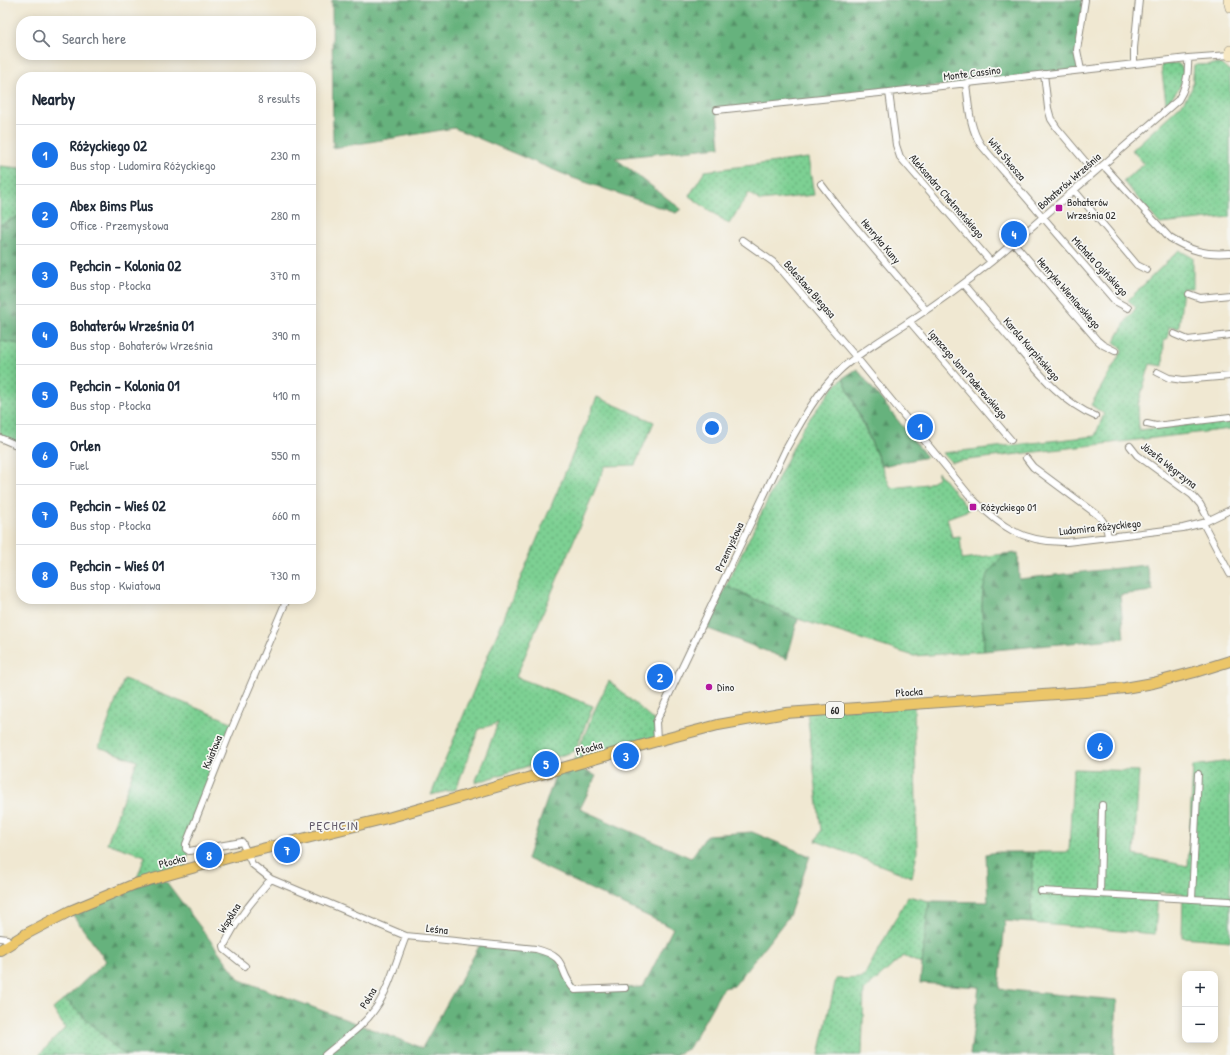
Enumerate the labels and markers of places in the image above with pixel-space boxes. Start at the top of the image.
place label: Bohaterów Września 02 [1067,195,1116,222]
marker: Bohaterów Września 02 [1054,203,1064,213]
pin: 4 [1001,219,1027,249]
pin: 1 [907,412,933,442]
place label: Różyckiego 01 [981,500,1036,514]
marker: Różyckiego 01 [968,502,978,512]
pin: 2 [647,662,673,692]
place label: Dino [717,680,735,694]
marker: Dino [704,682,714,692]
pin: 6 [1087,731,1113,761]
pin: 3 [613,741,639,771]
pin: 5 [533,749,559,779]
pin: 7 [274,835,300,865]
pin: 8 [196,840,222,870]

